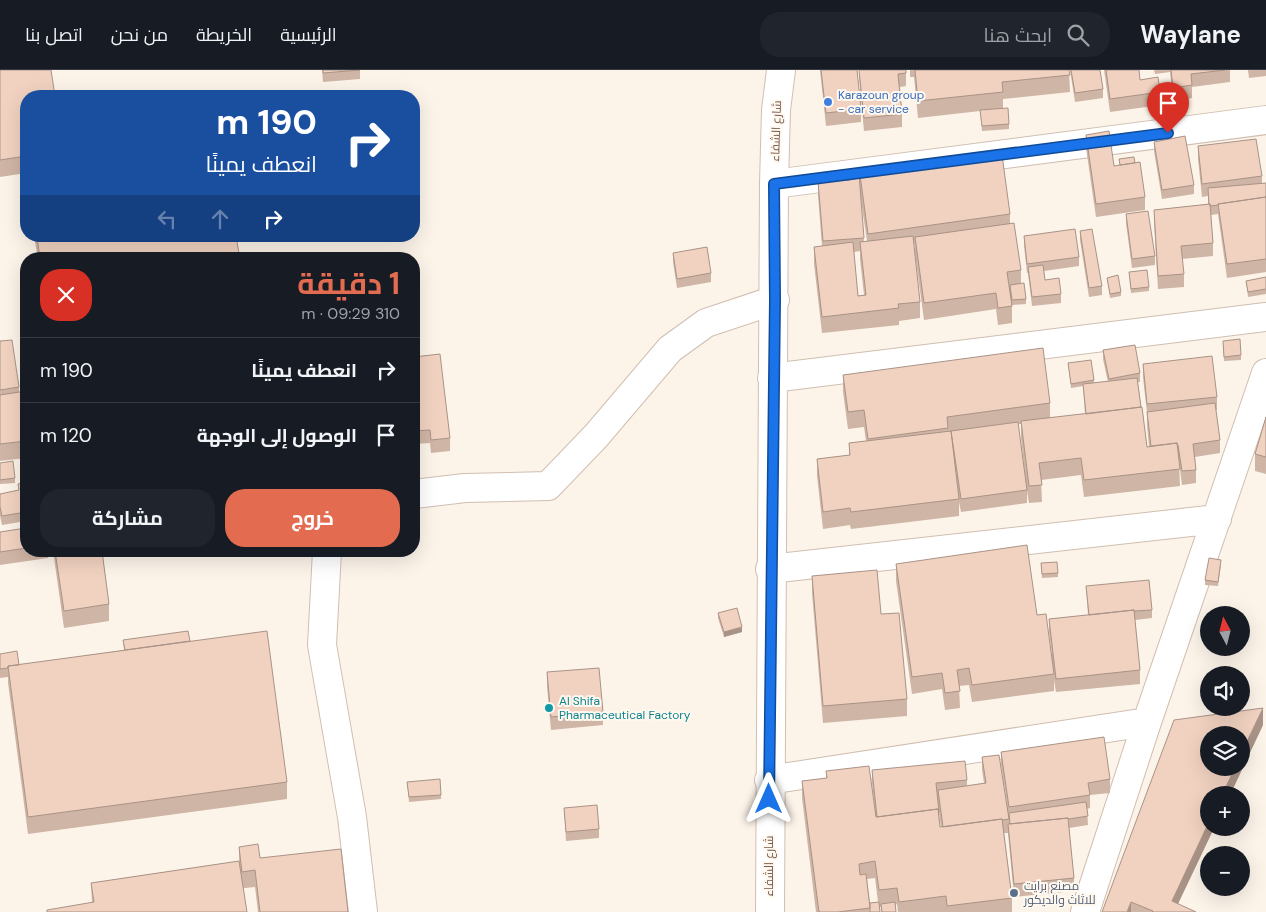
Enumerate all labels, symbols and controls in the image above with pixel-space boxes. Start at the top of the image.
search box [760,12,1110,57]
text: Waylane [1140,19,1241,50]
icon: search [1064,21,1092,49]
text: اتصل بنا [25,23,83,47]
text: من نحن [111,23,168,47]
text: الخريطة [196,23,252,47]
text: الرئيسية [280,23,337,47]
text: ابحث هنا [984,23,1052,48]
pin [1147,82,1189,133]
place label: Karazoun group - car service [838,87,924,117]
icon: arrive [1154,89,1182,117]
marker: Karazoun group - car service [822,96,834,108]
text: 190 m [216,99,317,145]
street label: شارع الشفاء [767,100,785,162]
icon: right [335,110,400,175]
text: انعطف يمينًا [206,150,317,179]
icon: left [153,205,181,233]
icon: ahead [206,205,234,233]
icon: right [259,205,287,233]
text: 1 دقيقة [297,264,400,303]
button: close [40,269,92,321]
text: 310 m · 09:29 [301,303,400,324]
icon: right [372,356,400,384]
text: 190 m [40,358,93,383]
text: انعطف يمينًا [251,358,357,383]
icon: arrive [372,421,400,449]
text: 120 m [40,423,92,448]
text: الوصول إلى الوجهة [197,423,357,448]
button: مشاركة [40,489,215,547]
button: خروج [225,489,400,547]
north arrow [1200,606,1250,656]
map controls [1200,606,1250,896]
button: sound [1200,666,1250,716]
place label: Al Shifa Pharmaceutical Factory [559,693,691,723]
marker: Al Shifa Pharmaceutical Factory [543,702,555,714]
button: layers [1200,726,1250,776]
position arrow [742,772,794,824]
button: + [1200,786,1250,836]
street label: شارع الشفاء [761,835,777,897]
button: − [1200,846,1250,896]
place label: مصنع برايت للاثاث والديكور [1023,878,1095,908]
marker: مصنع برايت للاثاث والديكور [1008,887,1020,899]

